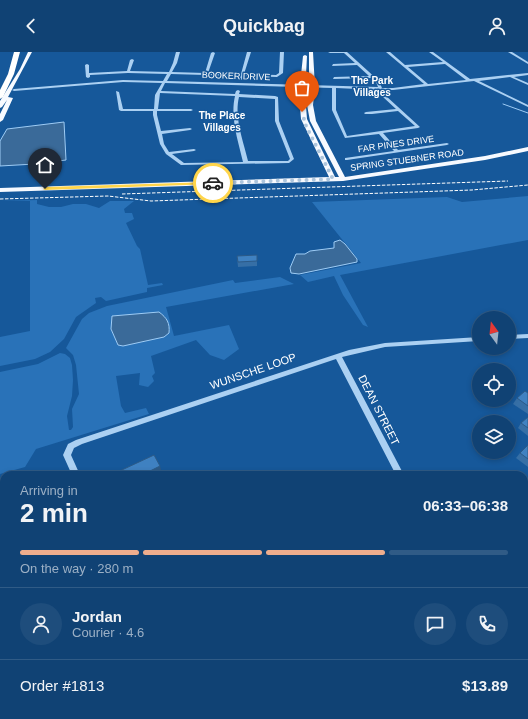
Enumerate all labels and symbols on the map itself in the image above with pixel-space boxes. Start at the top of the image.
street label: BOOKER DRIVE [202,70,270,82]
pin [285,71,319,112]
district label: The Park Villages [351,75,394,98]
district label: The Place Villages [199,110,246,133]
street label: FAR PINES DRIVE [357,134,435,154]
street label: SPRING STUEBNER ROAD [350,147,465,173]
pin [28,148,62,189]
courier [193,163,233,203]
north arrow [472,311,516,355]
street label: WUNSCHE LOOP [208,351,298,391]
street label: DEAN STREET [356,373,402,447]

